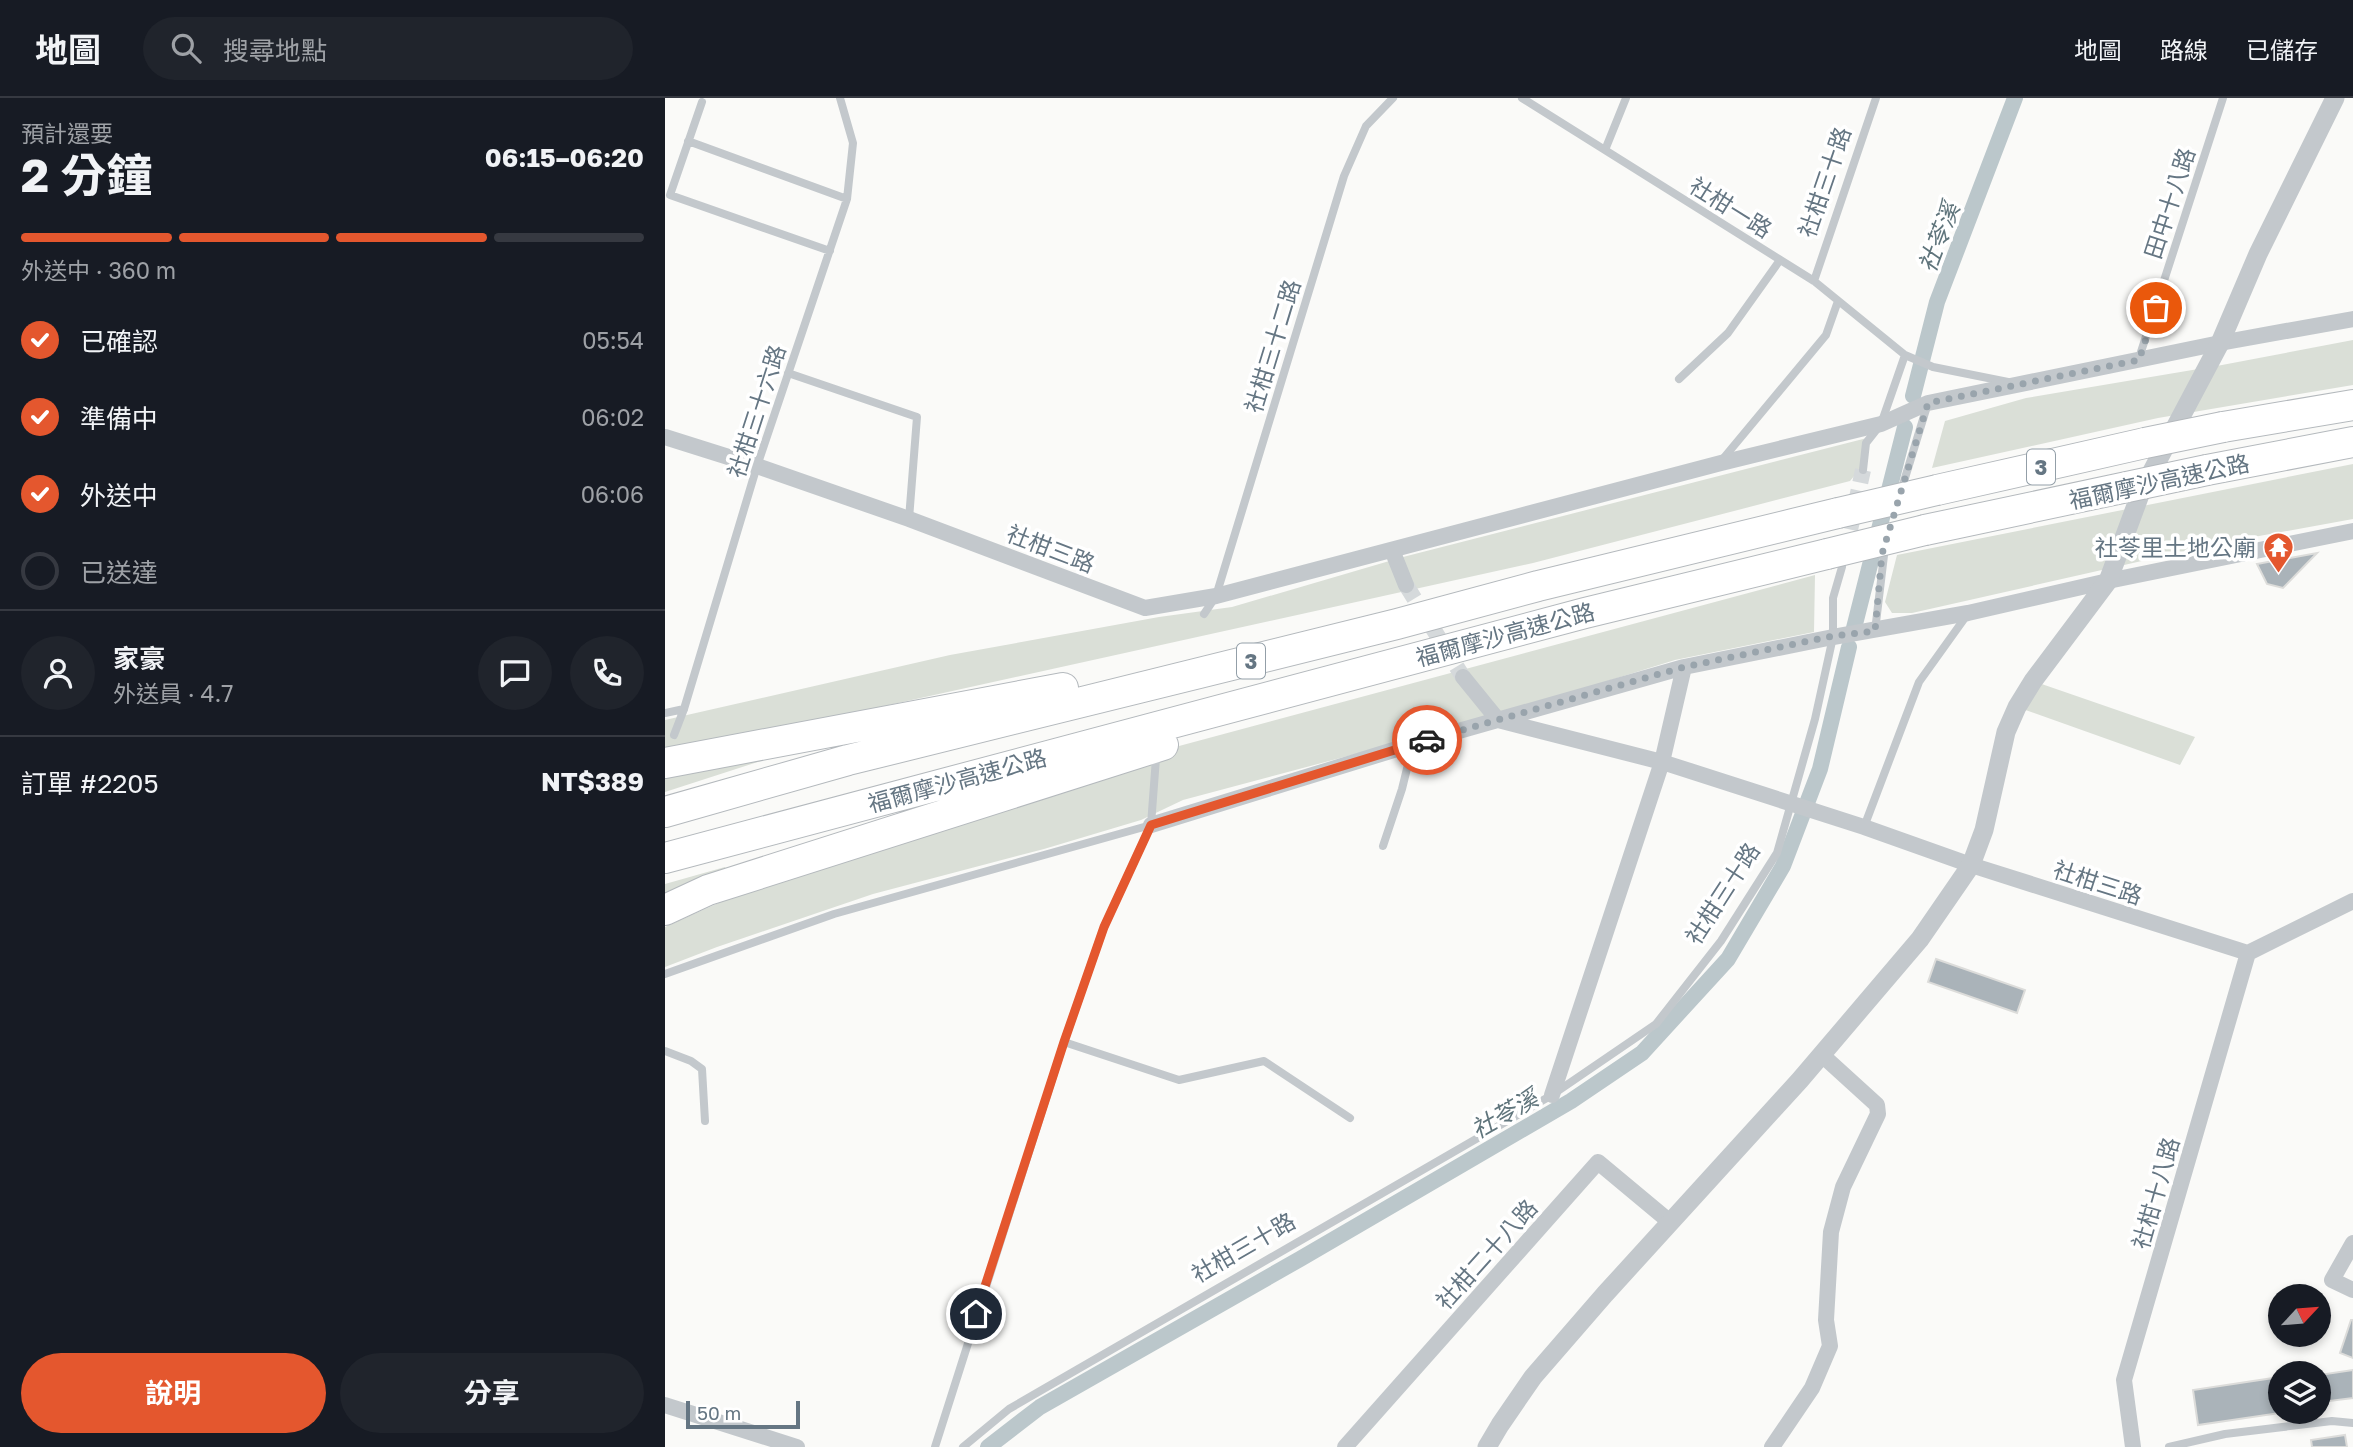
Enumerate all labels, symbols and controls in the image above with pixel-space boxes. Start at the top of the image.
search box [143,17,633,80]
icon: search [167,29,205,67]
text: 地圖 [35,30,101,69]
text: 搜尋地點 [223,35,327,66]
text: 地圖 [2074,35,2122,64]
text: 路線 [2160,35,2208,64]
text: 已儲存 [2246,35,2318,64]
text: 預計還要 [21,119,113,147]
street label: 社柑三十路 [1792,123,1856,241]
text: 06:15–06:20 [485,142,644,173]
street label: 田中十八路 [2138,144,2200,262]
text: 2 分鐘 [21,147,153,202]
street label: 社柑一路 [1685,171,1777,243]
water label: 社苓溪 [1912,195,1966,276]
text: 外送中 · 360 m [21,256,176,284]
street label: 社柑三十二路 [1238,276,1306,416]
pin [2126,278,2186,338]
icon: bag [2137,289,2175,327]
icon: check [21,321,59,359]
text: 已確認 [80,326,158,357]
text: 05:54 [582,326,644,354]
street label: 社柑三十六路 [721,341,791,481]
icon: check [21,398,59,436]
text: 準備中 [80,403,158,434]
text: 06:02 [581,403,644,431]
street label: 福爾摩沙高速公路 [2066,448,2252,514]
road number: 3 [2027,450,2055,484]
icon: check [21,475,59,513]
text: 外送中 [80,480,158,511]
text: 06:06 [581,480,644,508]
street label: 社柑三路 [1003,518,1099,578]
temple icon: 社苓里土地公廟 [2262,530,2296,574]
place label: 社苓里土地公廟 [2095,533,2256,561]
text: 已送達 [80,557,158,588]
street label: 福爾摩沙高速公路 [1413,597,1597,671]
button: person [21,636,95,710]
button: chat [478,636,552,710]
button: phone [570,636,644,710]
text: 家豪 [113,643,165,674]
road number: 3 [1237,644,1265,678]
text: 外送員 · 4.7 [113,679,234,707]
courier [1392,705,1462,775]
icon: car [1408,721,1446,759]
street label: 福爾摩沙高速公路 [865,743,1049,817]
text: NT$389 [541,766,644,797]
text: 訂單 #2205 [21,768,159,799]
street label: 社柑三十路 [1679,837,1765,949]
street label: 社柑三路 [2050,854,2146,910]
water label: 社苓溪 [1466,1081,1545,1144]
street label: 社柑十八路 [2126,1134,2184,1252]
street label: 社柑二十八路 [1429,1193,1543,1315]
street label: 社柑三十路 [1186,1206,1300,1288]
pin [946,1284,1006,1344]
north arrow [2268,1284,2331,1348]
map controls [2268,1284,2331,1424]
icon: home [957,1295,995,1333]
button: 說明 [21,1353,326,1433]
button: 分享 [340,1353,644,1433]
button: layers [2268,1361,2331,1424]
scale bar [686,1398,800,1430]
text: 50 m [697,1401,741,1424]

